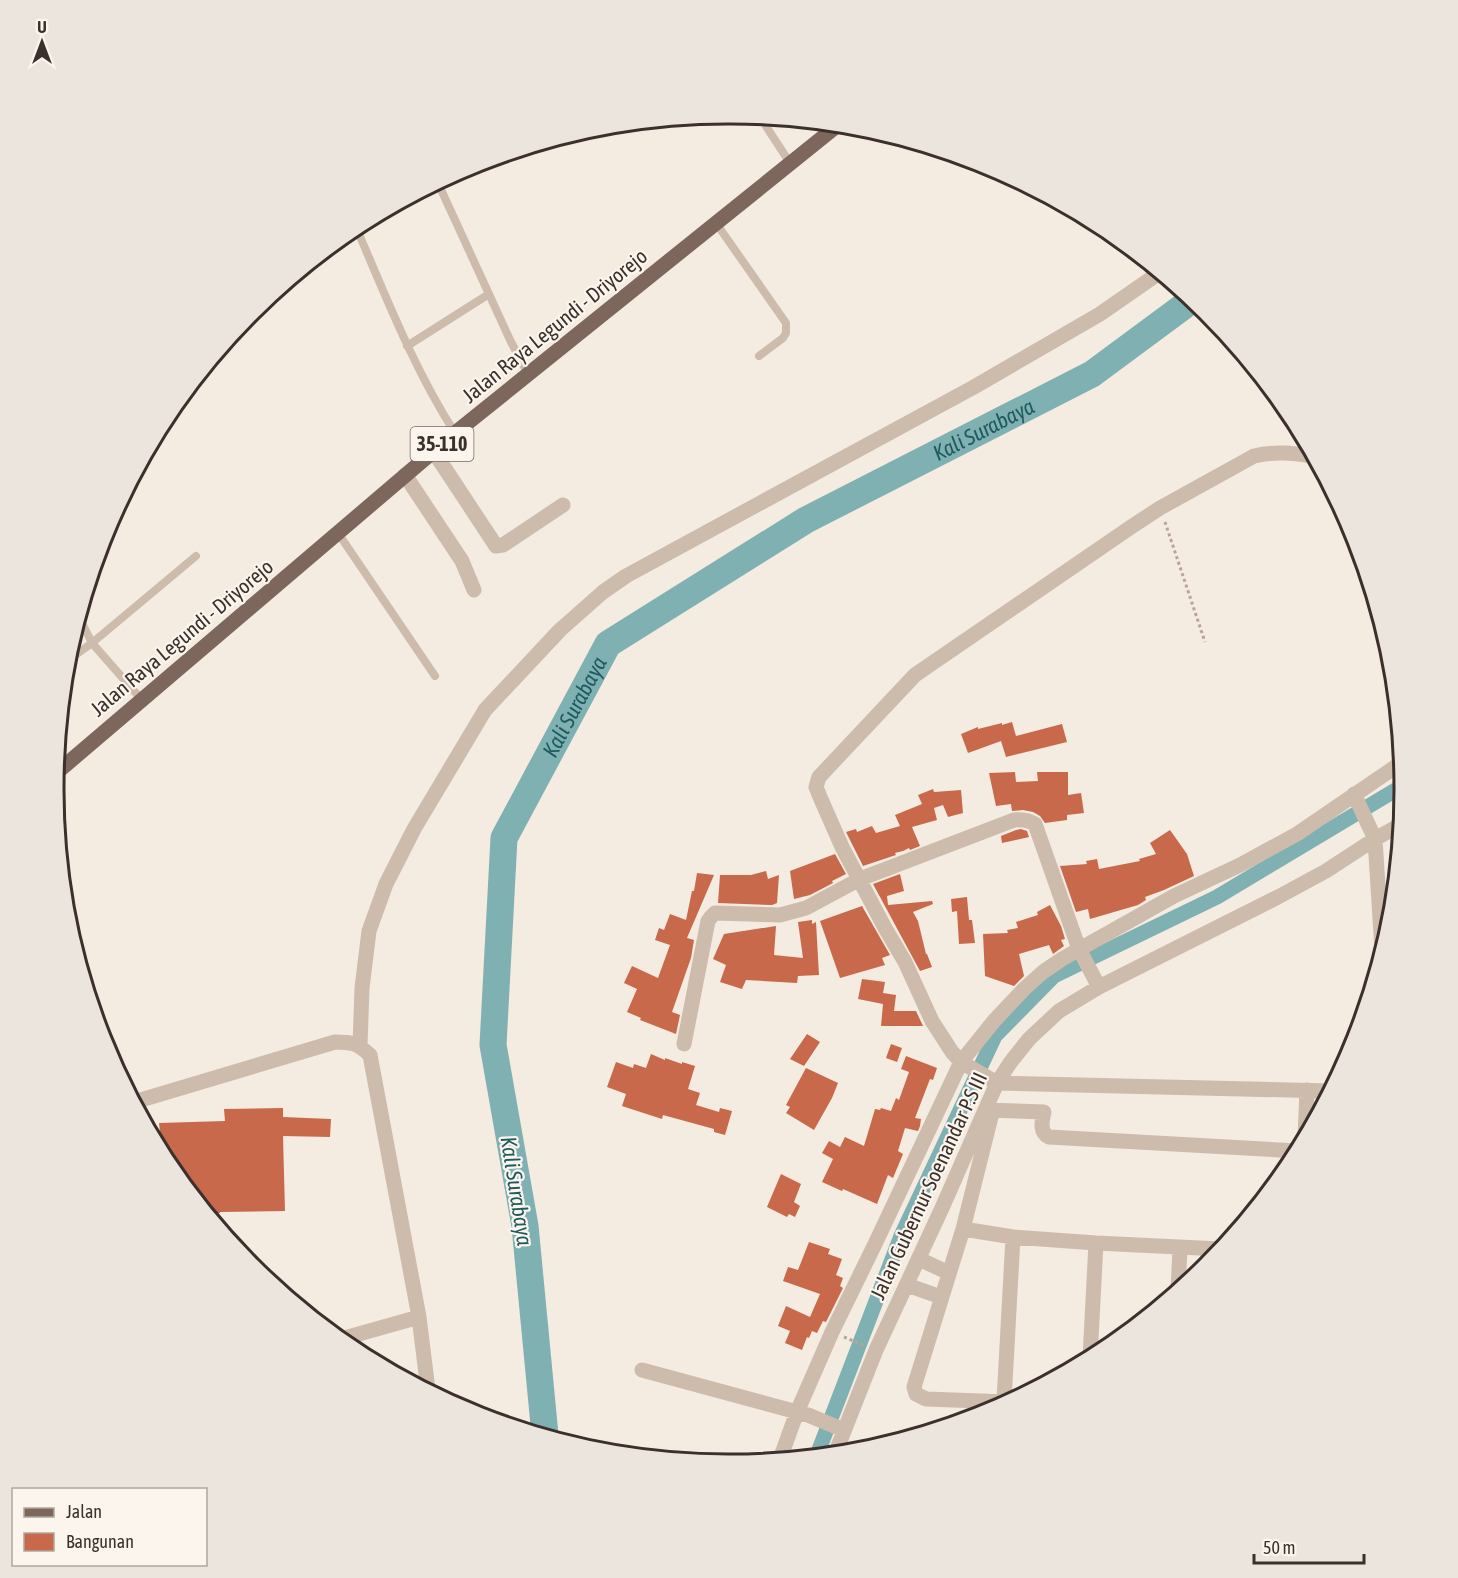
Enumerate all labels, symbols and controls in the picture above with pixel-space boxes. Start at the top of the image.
north arrow [12,12,72,72]
text: U [37,18,47,36]
street label: Jalan Raya Legundi - Driyorejo [457,243,652,407]
water label: Kali Surabaya [928,393,1038,466]
road number: 35-110 [410,427,474,461]
street label: Jalan Raya Legundi - Driyorejo [85,554,277,721]
water label: Kali Surabaya [537,652,612,761]
street label: Jalan Gubernur Soenandar P.S III [865,1068,991,1303]
water label: Kali Surabaya [496,1135,538,1247]
legend [12,1488,207,1566]
text: Jalan [66,1501,102,1522]
scale bar [1254,1527,1364,1565]
text: Bangunan [66,1531,134,1552]
text: 50 m [1263,1537,1295,1558]

